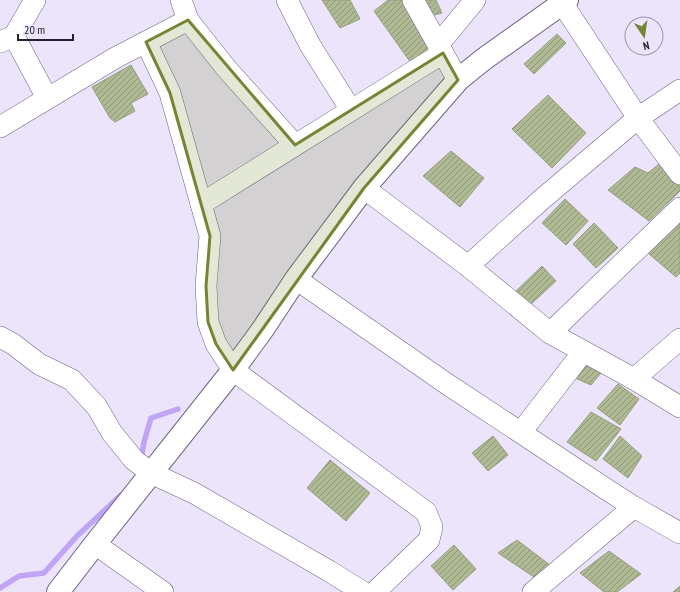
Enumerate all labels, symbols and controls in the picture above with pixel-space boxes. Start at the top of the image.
scale bar [18,16,73,42]
north arrow [624,16,664,56]
text: 20 m [24,22,45,37]
text: N [642,38,651,53]

